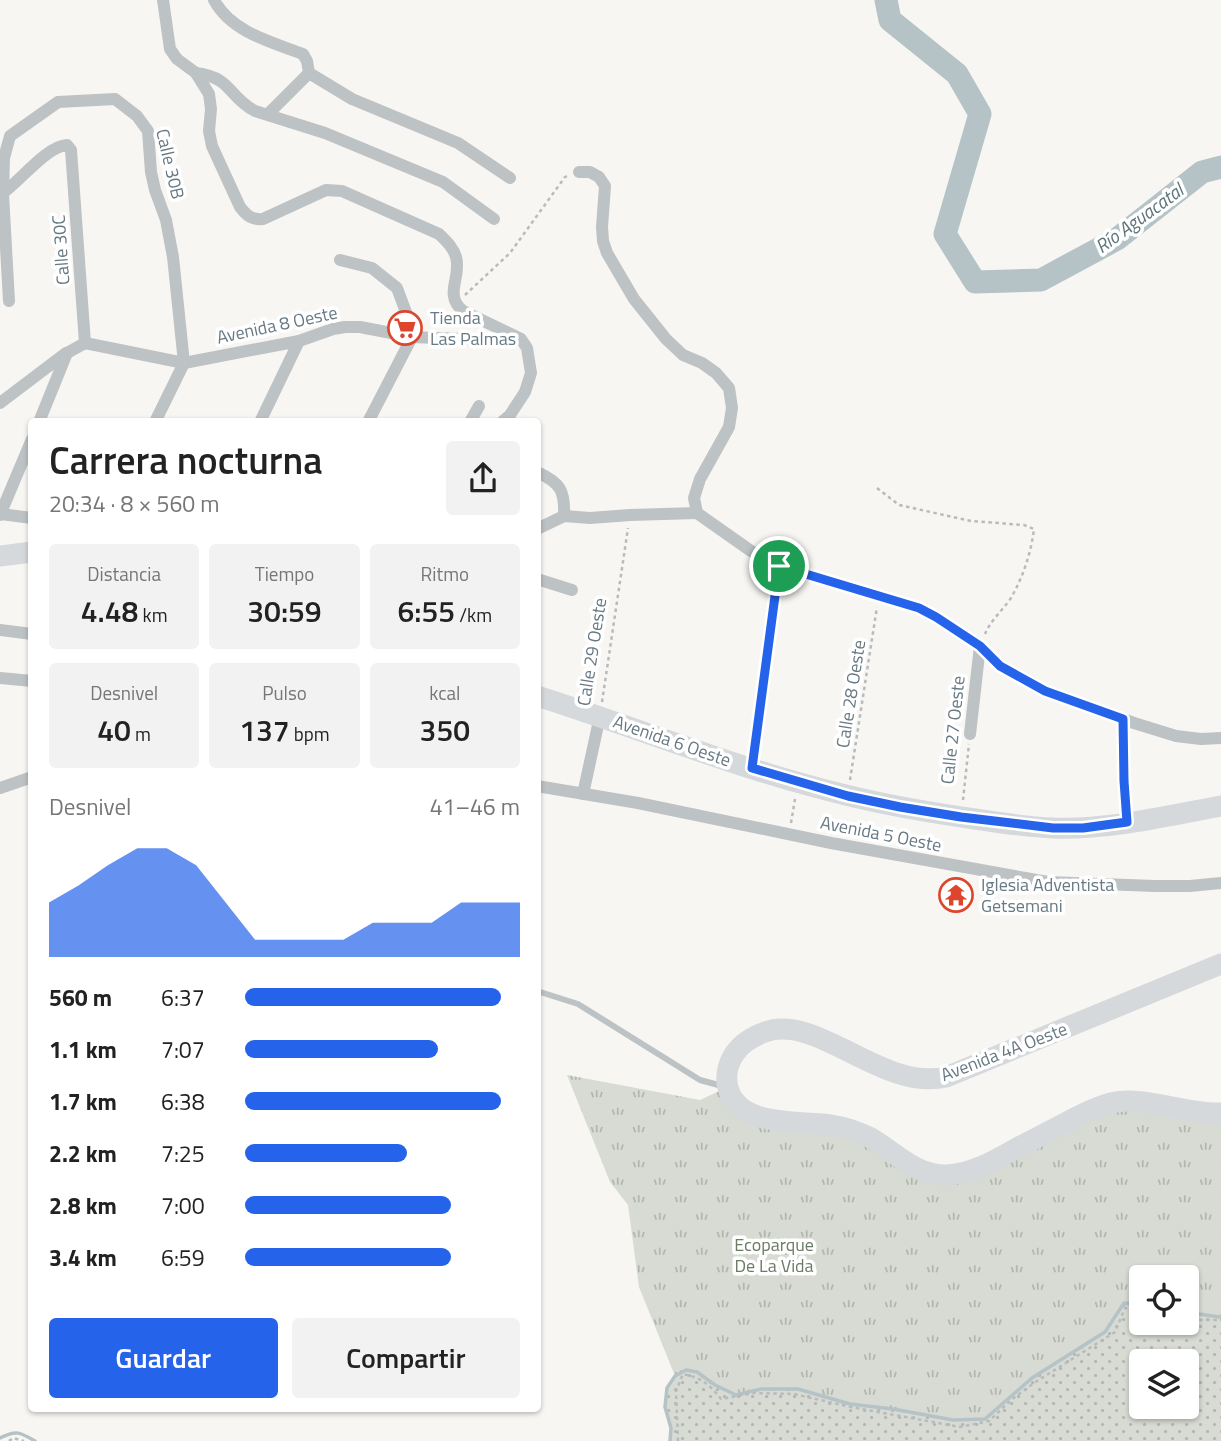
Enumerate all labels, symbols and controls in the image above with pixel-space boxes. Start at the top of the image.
street label: Calle 30B [149,126,192,202]
water label: Río Aguacatal [1088,174,1190,260]
street label: Calle 30C [45,214,76,286]
street label: Avenida 8 Oeste [214,299,340,350]
place label: Tienda Las Palmas [430,304,516,352]
supermarket icon: Tienda Las Palmas [386,309,424,347]
text: Carrera nocturna [49,431,323,489]
button: share [446,441,520,515]
text: 20:34 · 8 × 560 m [49,486,219,521]
pin [749,536,809,596]
icon: arrive [760,547,798,585]
text: Distancia [87,559,161,588]
text: Tiempo [255,559,314,588]
text: Ritmo [421,559,469,588]
text: 4.48 [81,588,138,634]
text: 30:59 [247,588,322,634]
text: 6:55 [398,588,455,634]
street label: Calle 29 Oeste [570,596,613,708]
text: km [138,600,168,629]
text: /km [455,600,492,629]
street label: Calle 28 Oeste [829,638,872,750]
street label: Calle 27 Oeste [933,674,972,786]
text: Desnivel [90,678,158,707]
text: Pulso [262,678,307,707]
text: kcal [429,678,460,707]
text: 40 [97,707,131,753]
text: 137 [239,707,290,753]
text: 350 [420,707,470,753]
street label: Avenida 6 Oeste [610,708,735,773]
text: m [131,719,151,748]
text: bpm [290,719,330,748]
text: Desnivel [49,789,131,824]
text: 41–46 m [430,789,520,824]
street label: Avenida 5 Oeste [818,809,944,858]
place label: Iglesia Adventista Getsemani [981,871,1114,919]
temple icon: Iglesia Adventista Getsemani [937,876,975,914]
text: 560 m [49,980,112,1015]
text: 6:37 [161,980,205,1015]
street label: Avenida 4A Oeste [937,1015,1071,1088]
text: 1.1 km [49,1032,117,1067]
text: 7:07 [161,1032,205,1067]
text: 1.7 km [49,1084,117,1119]
text: 6:38 [161,1084,205,1119]
text: 2.2 km [49,1136,117,1171]
text: 7:25 [161,1136,205,1171]
text: 2.8 km [49,1188,117,1223]
text: 7:00 [161,1188,205,1223]
park label: Ecoparque De La Vida [734,1231,814,1279]
text: 3.4 km [49,1240,117,1275]
text: 6:59 [161,1240,205,1275]
map controls [1129,1265,1199,1419]
button: locate [1129,1265,1199,1335]
button: Guardar [49,1318,278,1398]
button: Compartir [292,1318,520,1398]
button: layers [1129,1349,1199,1419]

